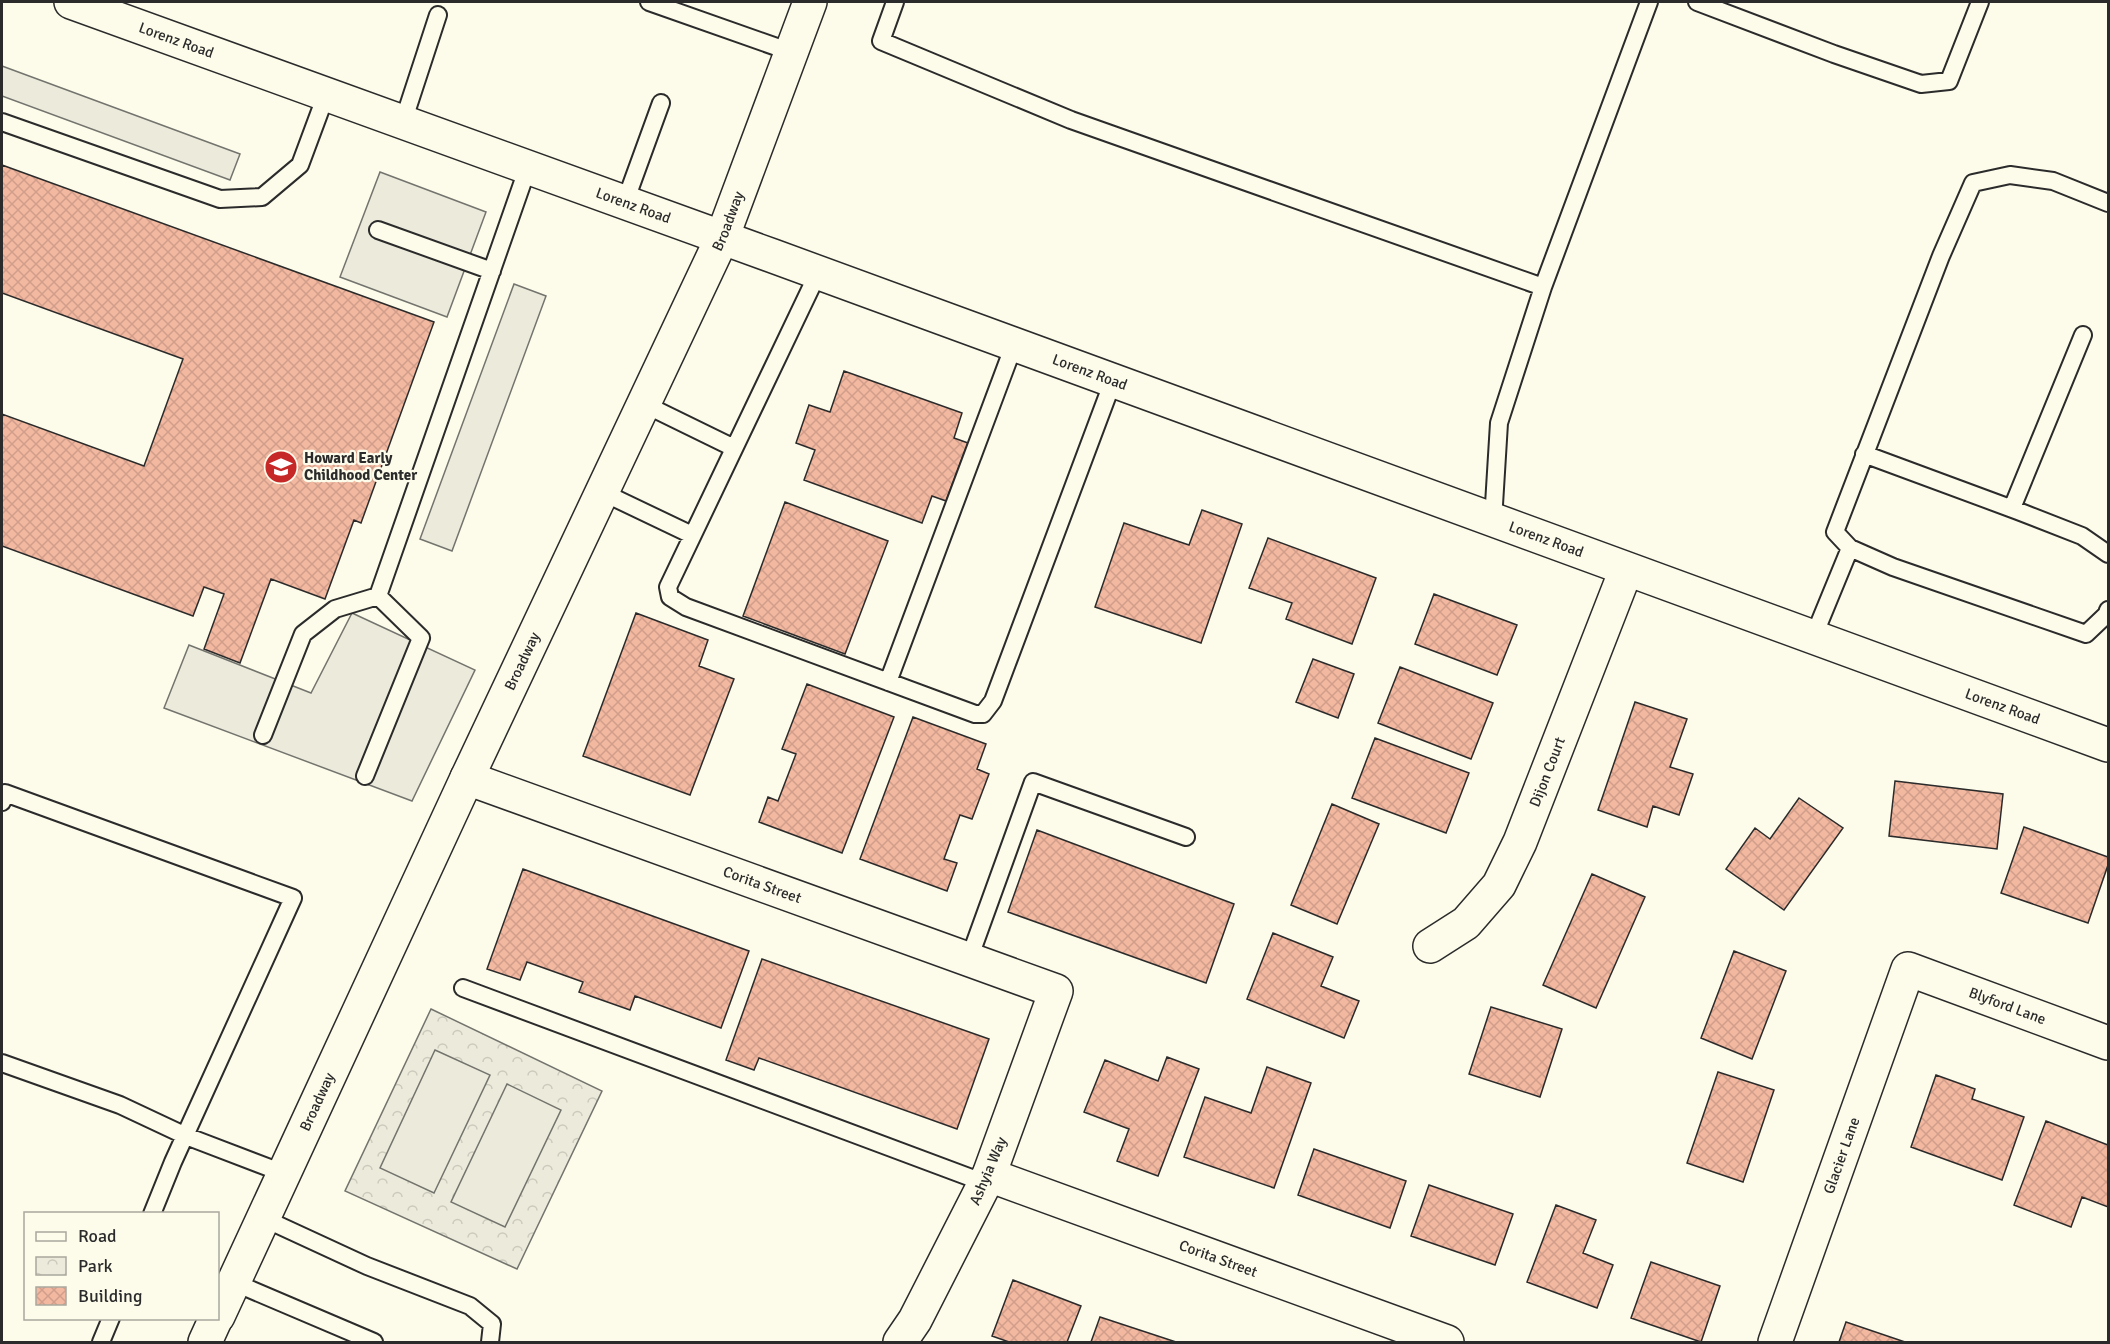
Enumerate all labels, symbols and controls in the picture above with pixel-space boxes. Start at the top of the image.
street label: Lorenz Road [136,18,216,62]
street label: Lorenz Road [593,184,673,227]
street label: Broadway [708,189,748,254]
street label: Lorenz Road [1050,350,1130,394]
school or university icon: Howard Early Childhood Center [263,449,299,485]
place label: Howard Early Childhood Center [304,449,417,484]
street label: Lorenz Road [1506,517,1586,561]
street label: Broadway [501,629,544,693]
street label: Lorenz Road [1963,684,2042,728]
street label: Dijon Court [1526,735,1569,809]
street label: Corita Street [721,862,804,907]
street label: Blyford Lane [1966,983,2048,1028]
street label: Broadway [296,1070,338,1134]
street label: Glacier Lane [1820,1115,1863,1196]
street label: Ashyia Way [966,1134,1010,1208]
legend [24,1212,219,1320]
text: Road [78,1225,117,1247]
street label: Corita Street [1177,1236,1260,1281]
text: Park [78,1255,113,1277]
text: Building [78,1285,142,1307]

